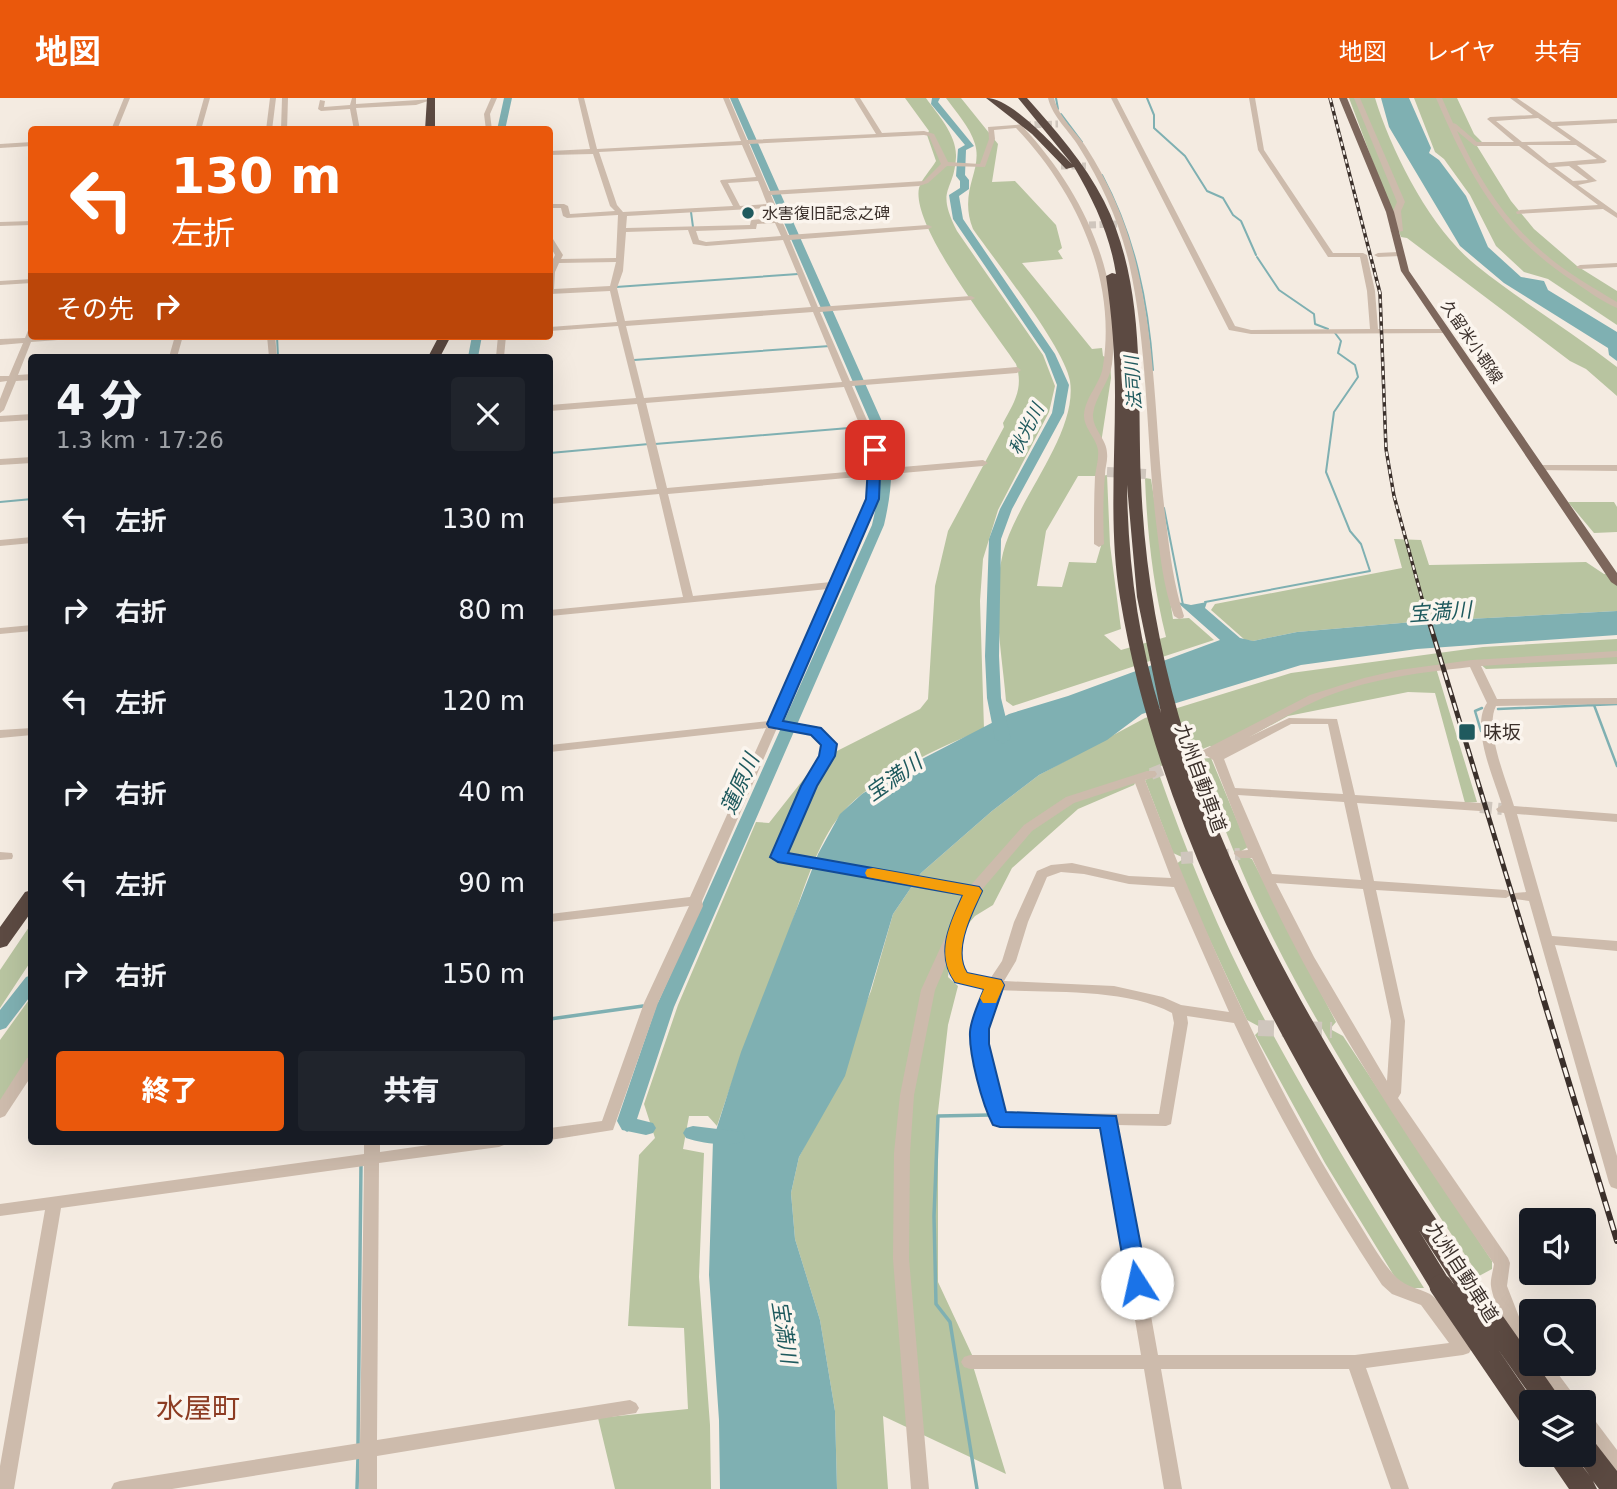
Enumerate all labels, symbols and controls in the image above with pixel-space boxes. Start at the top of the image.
text: 地図 [35,32,101,71]
text: 地図 [1339,38,1387,66]
text: レイヤ [1425,38,1496,66]
text: 共有 [1534,38,1582,66]
text: 130 m [171,148,341,205]
icon: left [56,154,147,245]
place label: 水害復旧記念之碑 [762,204,890,223]
marker: 水害復旧記念之碑 [740,205,756,221]
text: 左折 [171,214,235,252]
icon: right [148,287,186,325]
text: その先 [56,294,134,324]
street label: 久留米小郡線 [1437,297,1507,387]
water label: 法司川 [1121,353,1145,411]
text: 4 分 [56,376,142,425]
button: close [451,377,525,451]
water label: 秋光川 [1004,398,1049,458]
pin [845,420,905,480]
text: 1.3 km · 17:26 [56,427,224,453]
icon: arrive [856,431,894,469]
icon: left [56,500,94,538]
text: 130 m [442,504,525,534]
text: 左折 [115,506,167,536]
icon: right [56,591,94,629]
text: 80 m [458,595,525,625]
text: 右折 [115,597,167,627]
water label: 宝満川 [1408,598,1474,626]
icon: left [56,682,94,720]
text: 120 m [442,686,525,716]
text: 左折 [115,688,167,718]
street label: 九州自動車道 [1171,721,1231,835]
place label: 味坂 [1483,721,1521,743]
marker: 味坂 [1457,722,1477,742]
water label: 蓮原川 [716,749,765,818]
water label: 宝満川 [861,749,928,806]
icon: right [56,773,94,811]
text: 40 m [458,777,525,807]
text: 右折 [115,779,167,809]
icon: left [56,864,94,902]
text: 90 m [458,868,525,898]
text: 左折 [115,870,167,900]
icon: right [56,955,94,993]
text: 150 m [442,959,525,989]
text: 右折 [115,961,167,991]
button: 終了 [56,1051,284,1131]
button: 共有 [298,1051,525,1131]
map controls [1519,1208,1596,1467]
button: sound [1519,1208,1596,1285]
street label: 九州自動車道 [1423,1218,1503,1326]
position arrow [1100,1246,1174,1320]
water label: 宝満川 [767,1299,801,1367]
button: search [1519,1299,1596,1376]
button: layers [1519,1390,1596,1467]
district label: 水屋町 [156,1392,240,1425]

